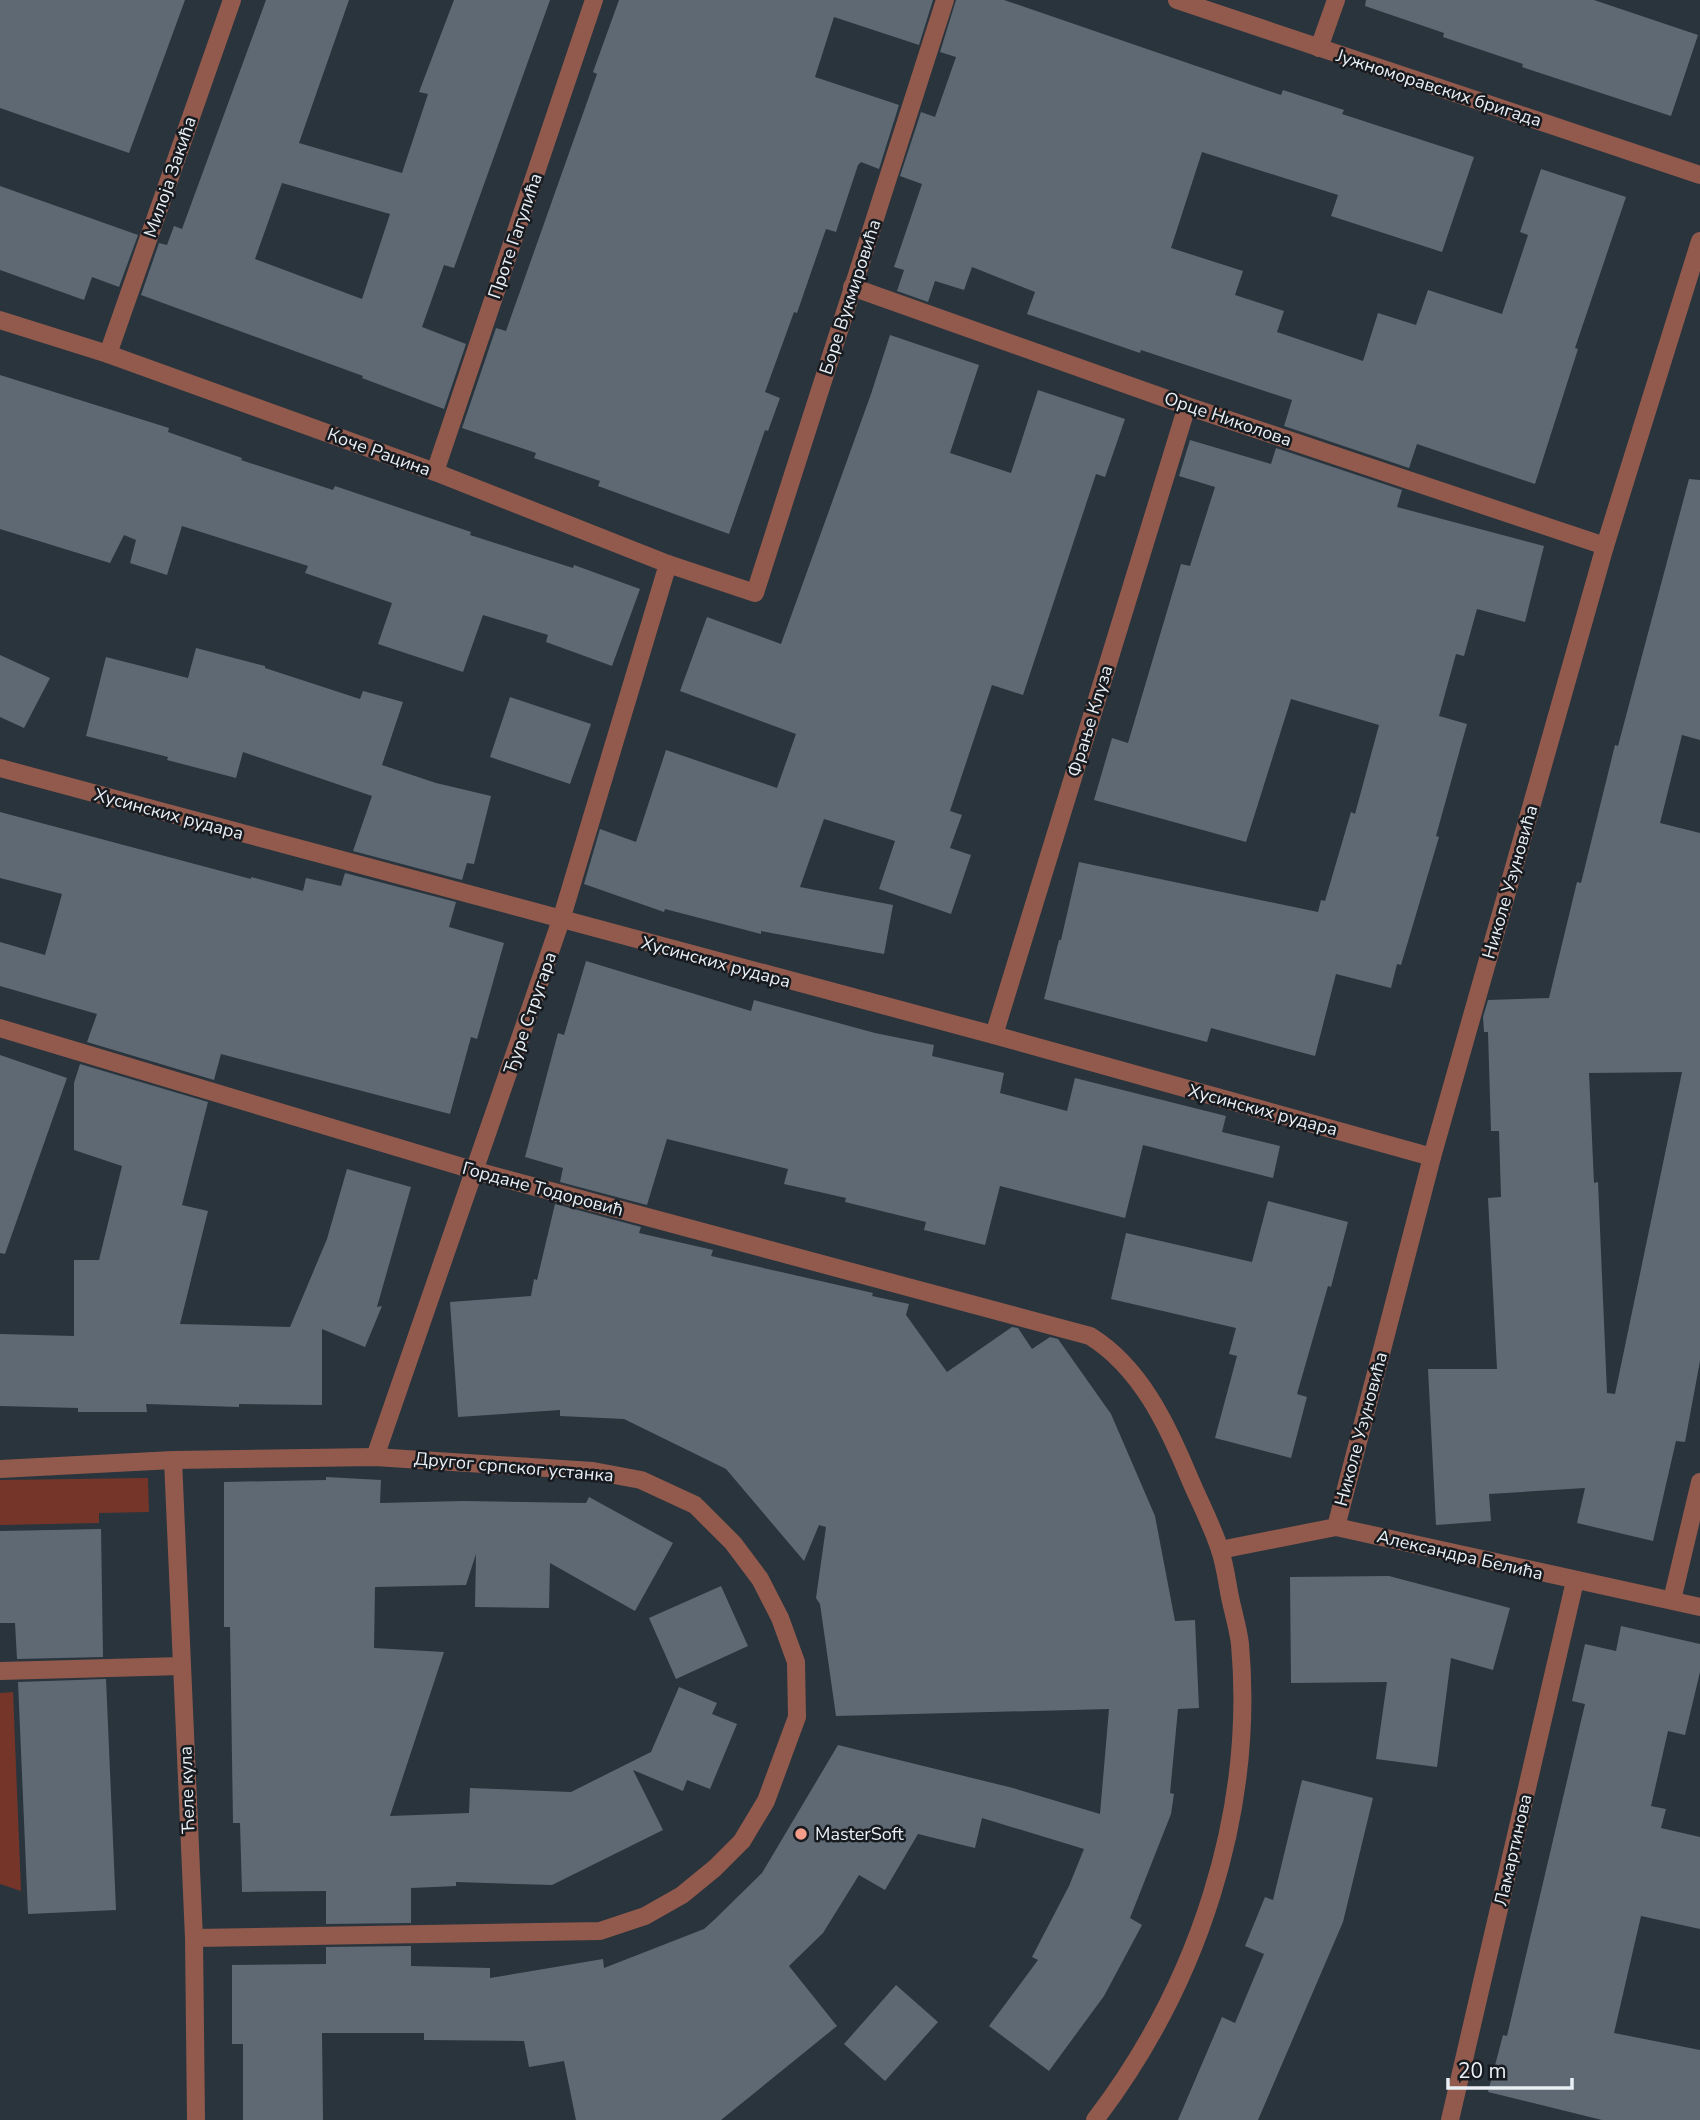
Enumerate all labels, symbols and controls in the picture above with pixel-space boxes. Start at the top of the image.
street label: Јужноморавских бригада [1332,43,1545,133]
street label: Милоја Закића [138,113,202,241]
street label: Проте Гагулића [482,170,548,302]
street label: Боре Вукмировића [814,216,886,378]
street label: Орце Николова [1161,386,1295,452]
street label: Коче Рацина [324,422,434,482]
street label: Фрање Клуза [1062,662,1118,780]
street label: Хусинских рудара [92,783,246,845]
street label: Николе Узуновића [1477,802,1543,962]
street label: Хусинских рудара [639,931,793,993]
street label: Ђуре Стругара [498,949,562,1077]
street label: Хусинских рудара [1186,1079,1340,1141]
street label: Гордане Тодоровић [460,1156,626,1222]
street label: Николе Узуновића [1329,1349,1393,1509]
street label: Другог српског устанка [413,1446,615,1488]
street label: Александра Белића [1375,1524,1545,1586]
street label: Ћеле кула [173,1746,201,1834]
street label: Ламартинова [1488,1792,1538,1908]
place label: MasterSoft [815,1822,904,1846]
marker: MasterSoft [793,1826,809,1842]
scale bar [1448,2046,1572,2090]
text: 20 m [1458,2057,1507,2085]

